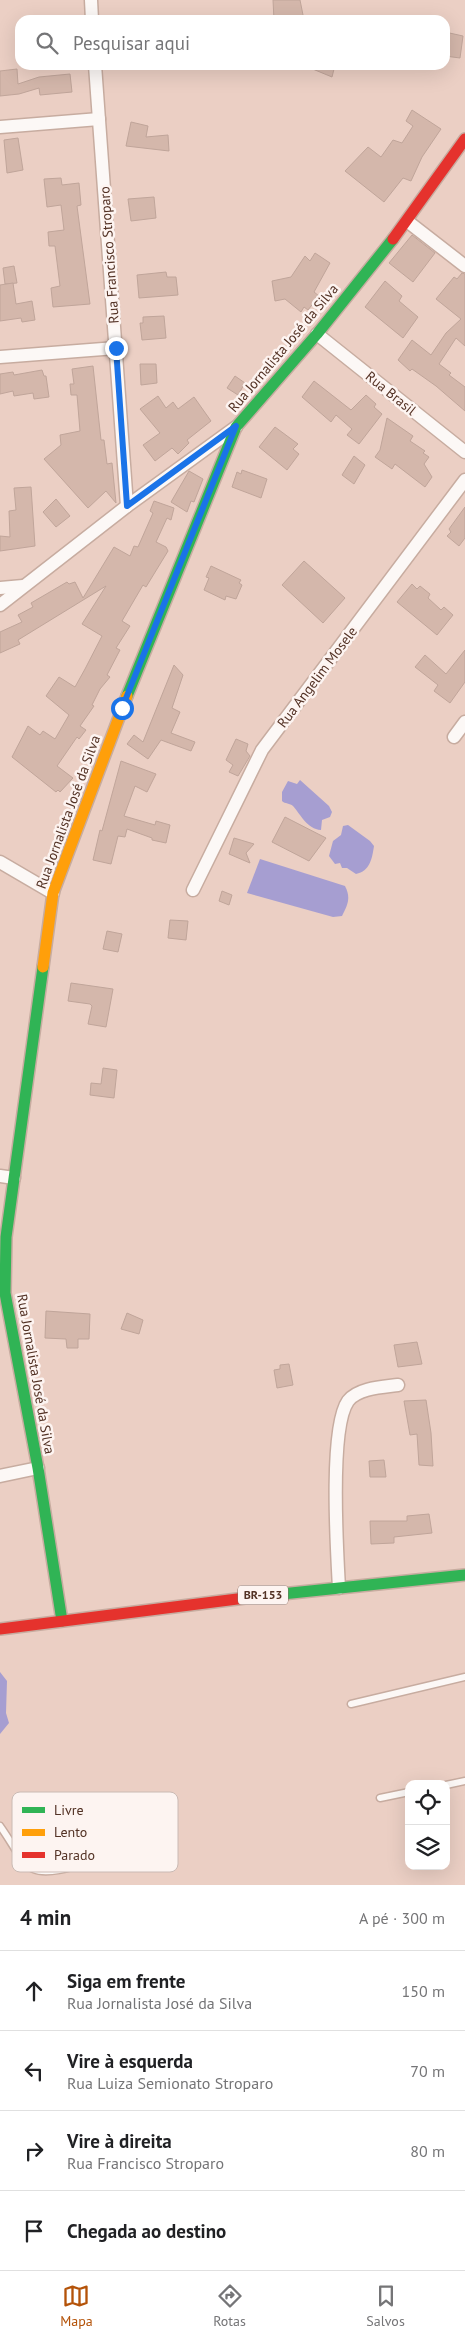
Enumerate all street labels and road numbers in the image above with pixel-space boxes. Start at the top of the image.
street label: Rua Francisco Stroparo [95,186,123,324]
street label: Rua Jornalista José da Silva [224,280,342,416]
street label: Rua Brasil [362,367,420,419]
street label: Rua Angelim Mosele [273,623,361,731]
street label: Rua Jornalista José da Silva [32,733,104,891]
street label: Rua Jornalista José da Silva [13,1293,59,1455]
road number: BR-153 [238,1586,288,1604]

